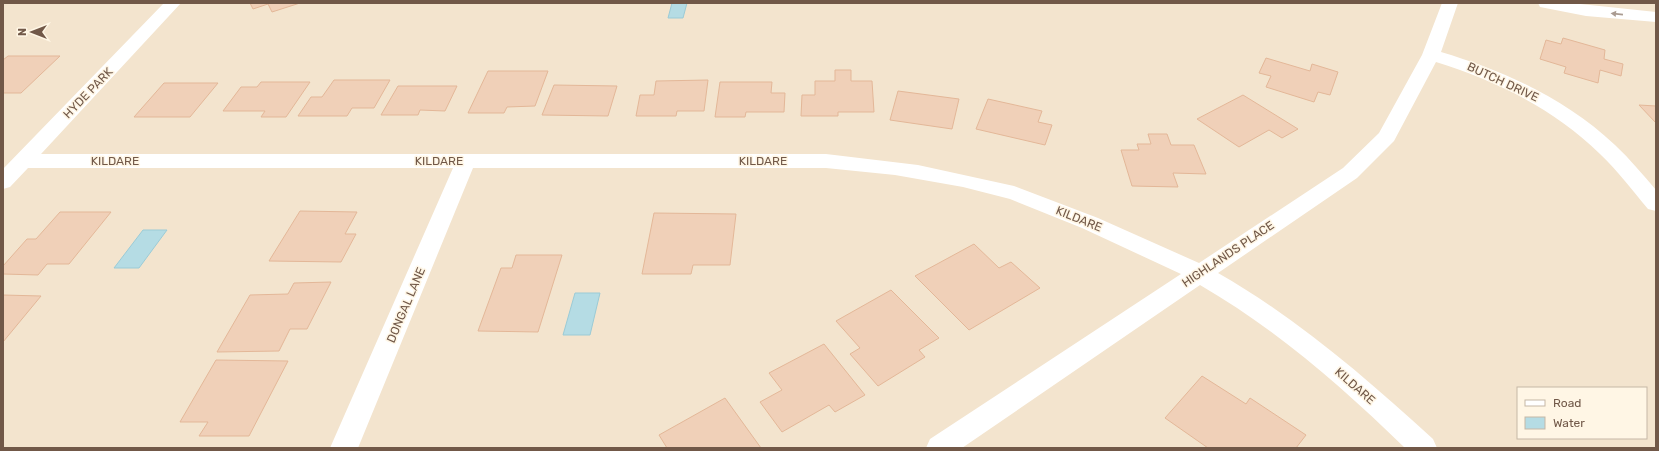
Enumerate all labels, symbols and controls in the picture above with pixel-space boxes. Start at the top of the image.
one-way arrow [1611,11,1623,17]
north arrow [12,12,52,52]
text: N [16,28,29,36]
street label: BUTCH DRIVE [1465,59,1541,105]
street label: HYDE PARK [60,64,116,121]
street label: KILDARE [91,154,139,168]
street label: KILDARE [415,154,463,168]
street label: KILDARE [739,154,787,168]
street label: KILDARE [1054,203,1104,235]
street label: HIGHLANDS PLACE [1179,218,1277,290]
street label: DONGAL LANE [384,265,428,345]
street label: KILDARE [1332,365,1378,407]
legend [1517,387,1647,439]
text: Road [1553,396,1581,410]
text: Water [1553,416,1585,430]

